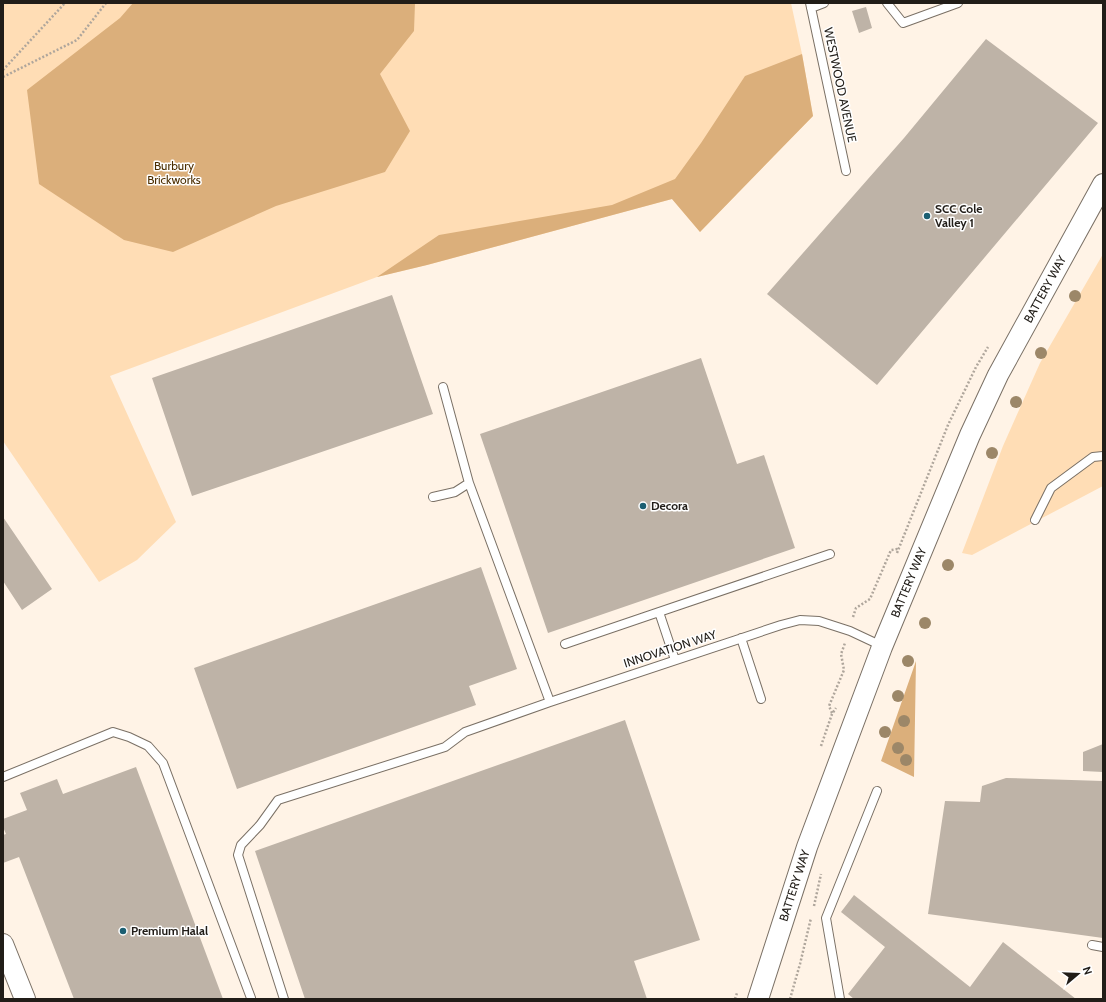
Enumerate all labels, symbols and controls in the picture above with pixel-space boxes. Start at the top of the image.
street label: WESTWOOD AVENUE [821,26,860,144]
park label: Burbury Brickworks [147,158,201,187]
place label: SCC Cole Valley 1 [935,201,982,230]
marker: SCC Cole Valley 1 [922,211,932,221]
street label: BATTERY WAY [1020,253,1069,325]
place label: Decora [651,498,688,513]
marker: Decora [638,501,648,511]
street label: BATTERY WAY [887,545,930,620]
street label: INNOVATION WAY [622,626,718,671]
street label: BATTERY WAY [775,848,813,923]
place label: Premium Halal [131,923,208,938]
marker: Premium Halal [118,926,128,936]
north arrow [1058,954,1098,994]
text: N [1080,965,1095,977]

